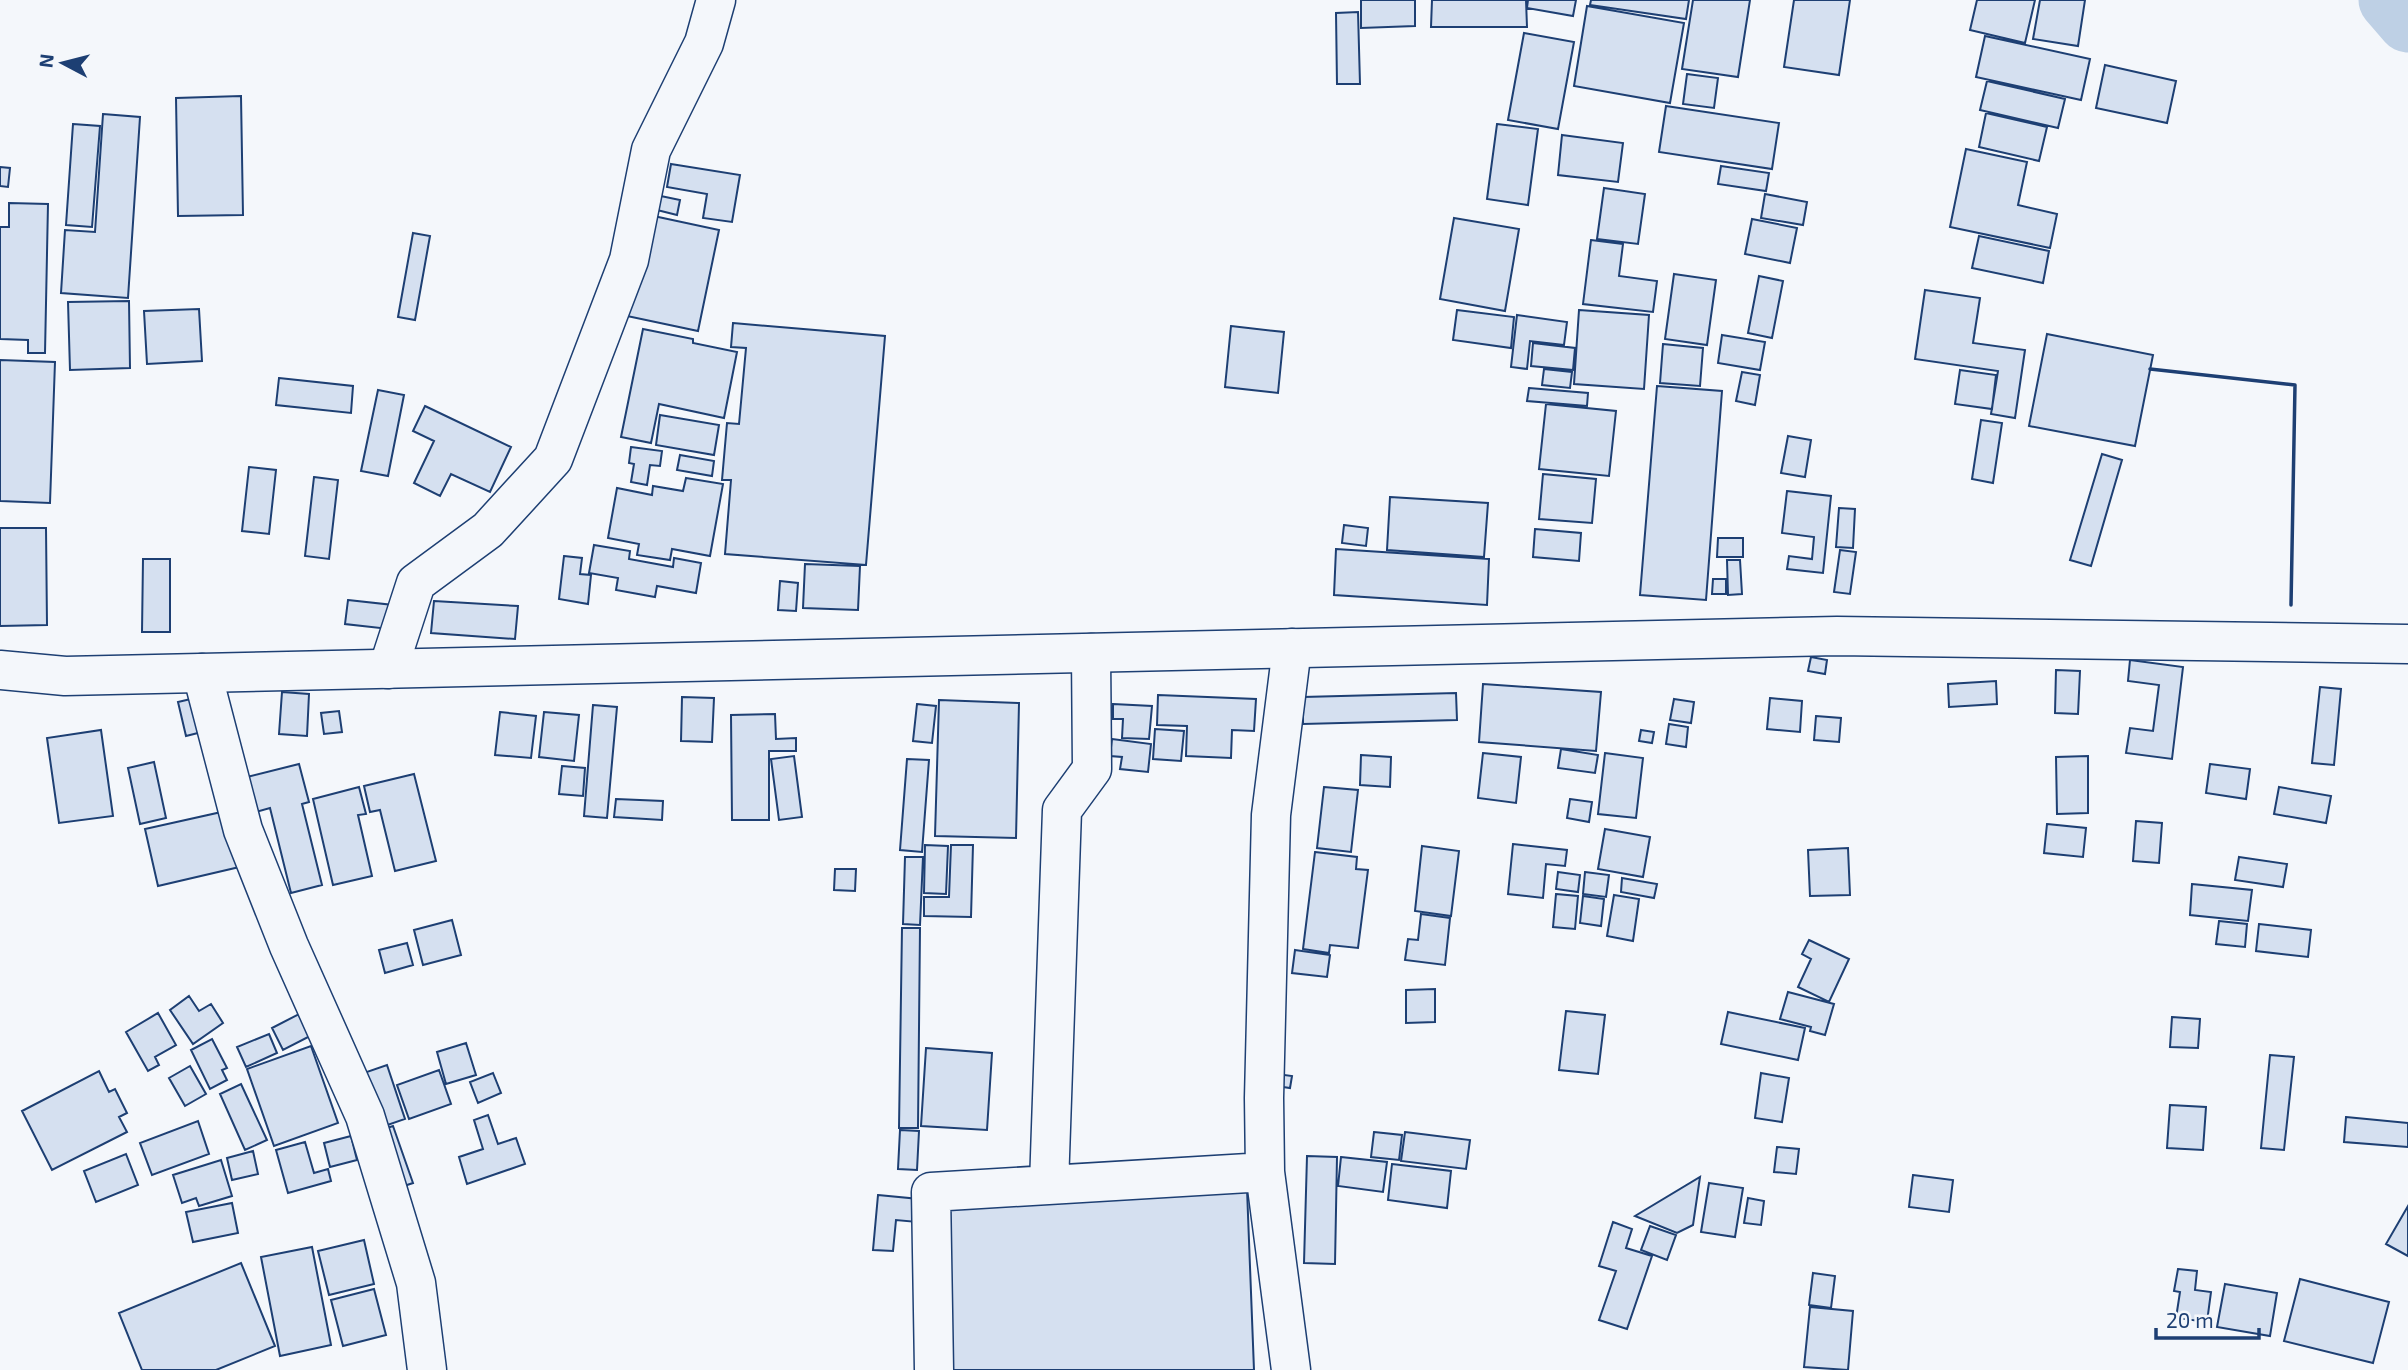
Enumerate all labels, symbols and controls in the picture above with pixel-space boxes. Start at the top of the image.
north arrow [28,28,98,98]
text: N [33,53,58,69]
scale bar [2156,1296,2259,1340]
text: 20 m [2166,1307,2214,1332]

